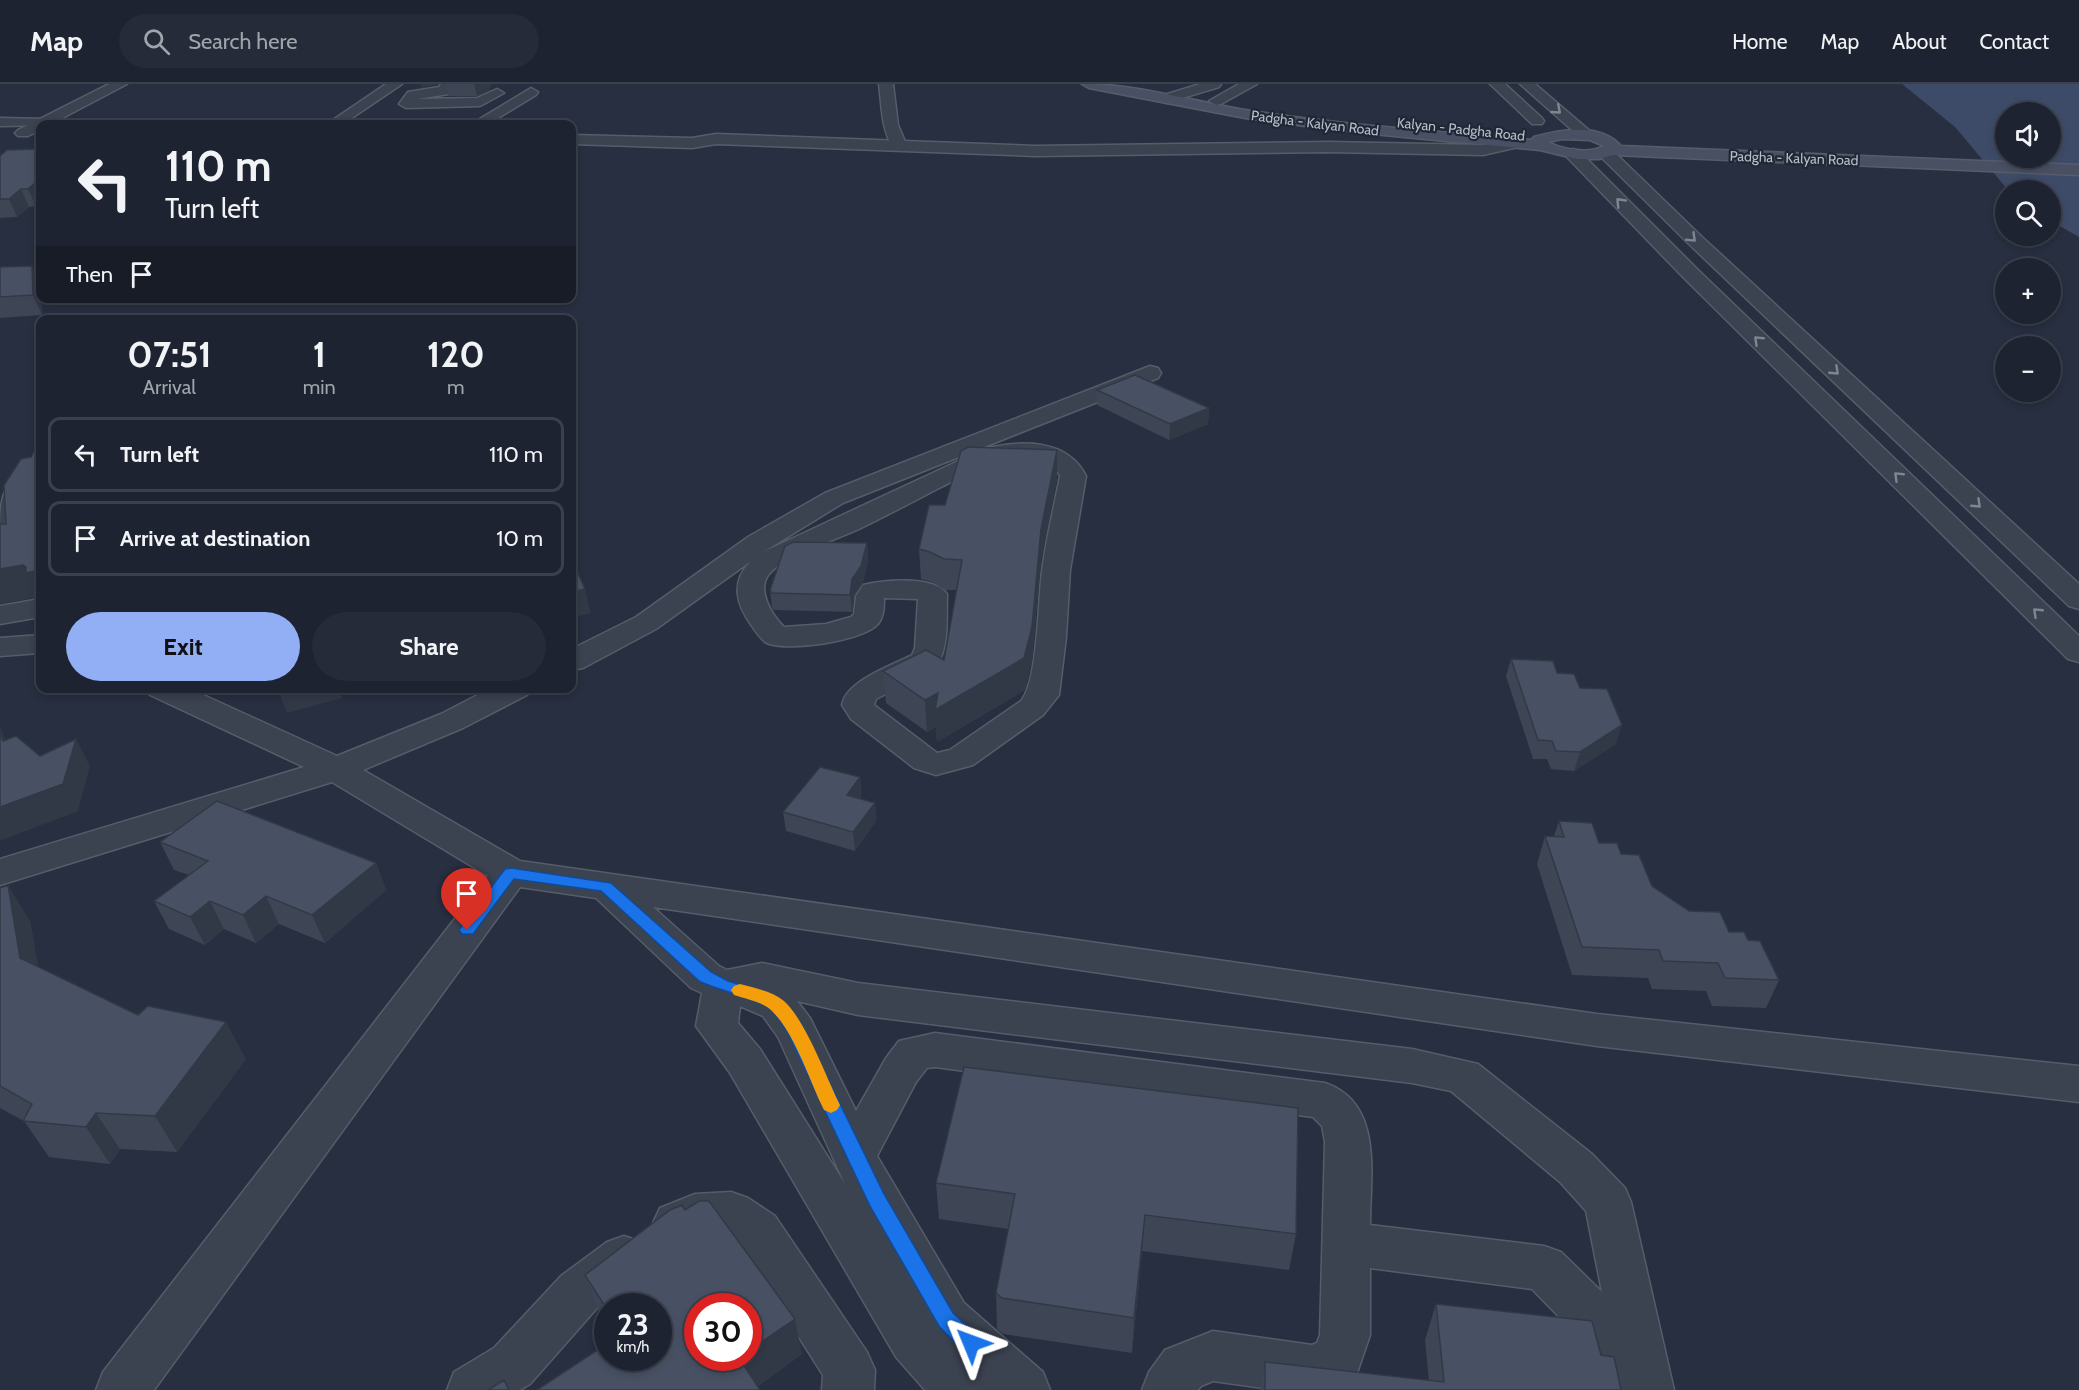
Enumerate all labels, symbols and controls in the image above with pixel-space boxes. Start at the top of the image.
search box [119,14,539,68]
text: Map [30,24,83,58]
icon: search [140,25,173,58]
text: Search here [188,28,297,55]
text: Home [1732,29,1788,54]
text: Map [1821,29,1859,54]
text: About [1892,29,1946,54]
text: Contact [1979,29,2049,54]
map controls [1995,102,2061,402]
button: sound [1995,102,2061,168]
one-way arrow [1550,103,1561,114]
street label: Padgha - Kalyan Road [1250,106,1380,140]
street label: Kalyan - Padgha Road [1396,113,1526,145]
text: 110 m [165,140,272,192]
icon: left [66,144,144,222]
street label: Padgha - Kalyan Road [1729,147,1859,169]
button: search [1995,180,2061,246]
text: Turn left [165,192,259,225]
one-way arrow [1616,198,1627,208]
one-way arrow [1686,231,1696,242]
icon: arrive [125,258,158,291]
button: + [1995,258,2061,324]
text: Then [66,261,113,288]
text: 07:51 [127,332,212,376]
text: 1 [313,332,326,376]
text: 120 [427,332,485,376]
one-way arrow [1754,336,1765,347]
button: − [1995,336,2061,402]
one-way arrow [1828,364,1838,375]
text: Arrival [143,375,196,399]
text: min [303,375,336,399]
text: m [447,375,465,399]
icon: left [69,438,102,471]
text: Turn left [120,441,199,468]
text: 110 m [489,441,543,468]
one-way arrow [1894,472,1904,483]
one-way arrow [1970,497,1981,508]
icon: arrive [69,522,102,555]
text: Arrive at destination [120,525,310,552]
text: 10 m [496,525,543,552]
one-way arrow [2034,608,2044,619]
button: Exit [66,612,300,681]
button: Share [312,612,546,681]
pin [441,868,492,930]
icon: arrive [450,877,483,910]
speed limit sign: 30 [684,1293,762,1371]
text: 23 [617,1306,649,1343]
position arrow [939,1311,1003,1375]
text: km/h [617,1338,649,1356]

